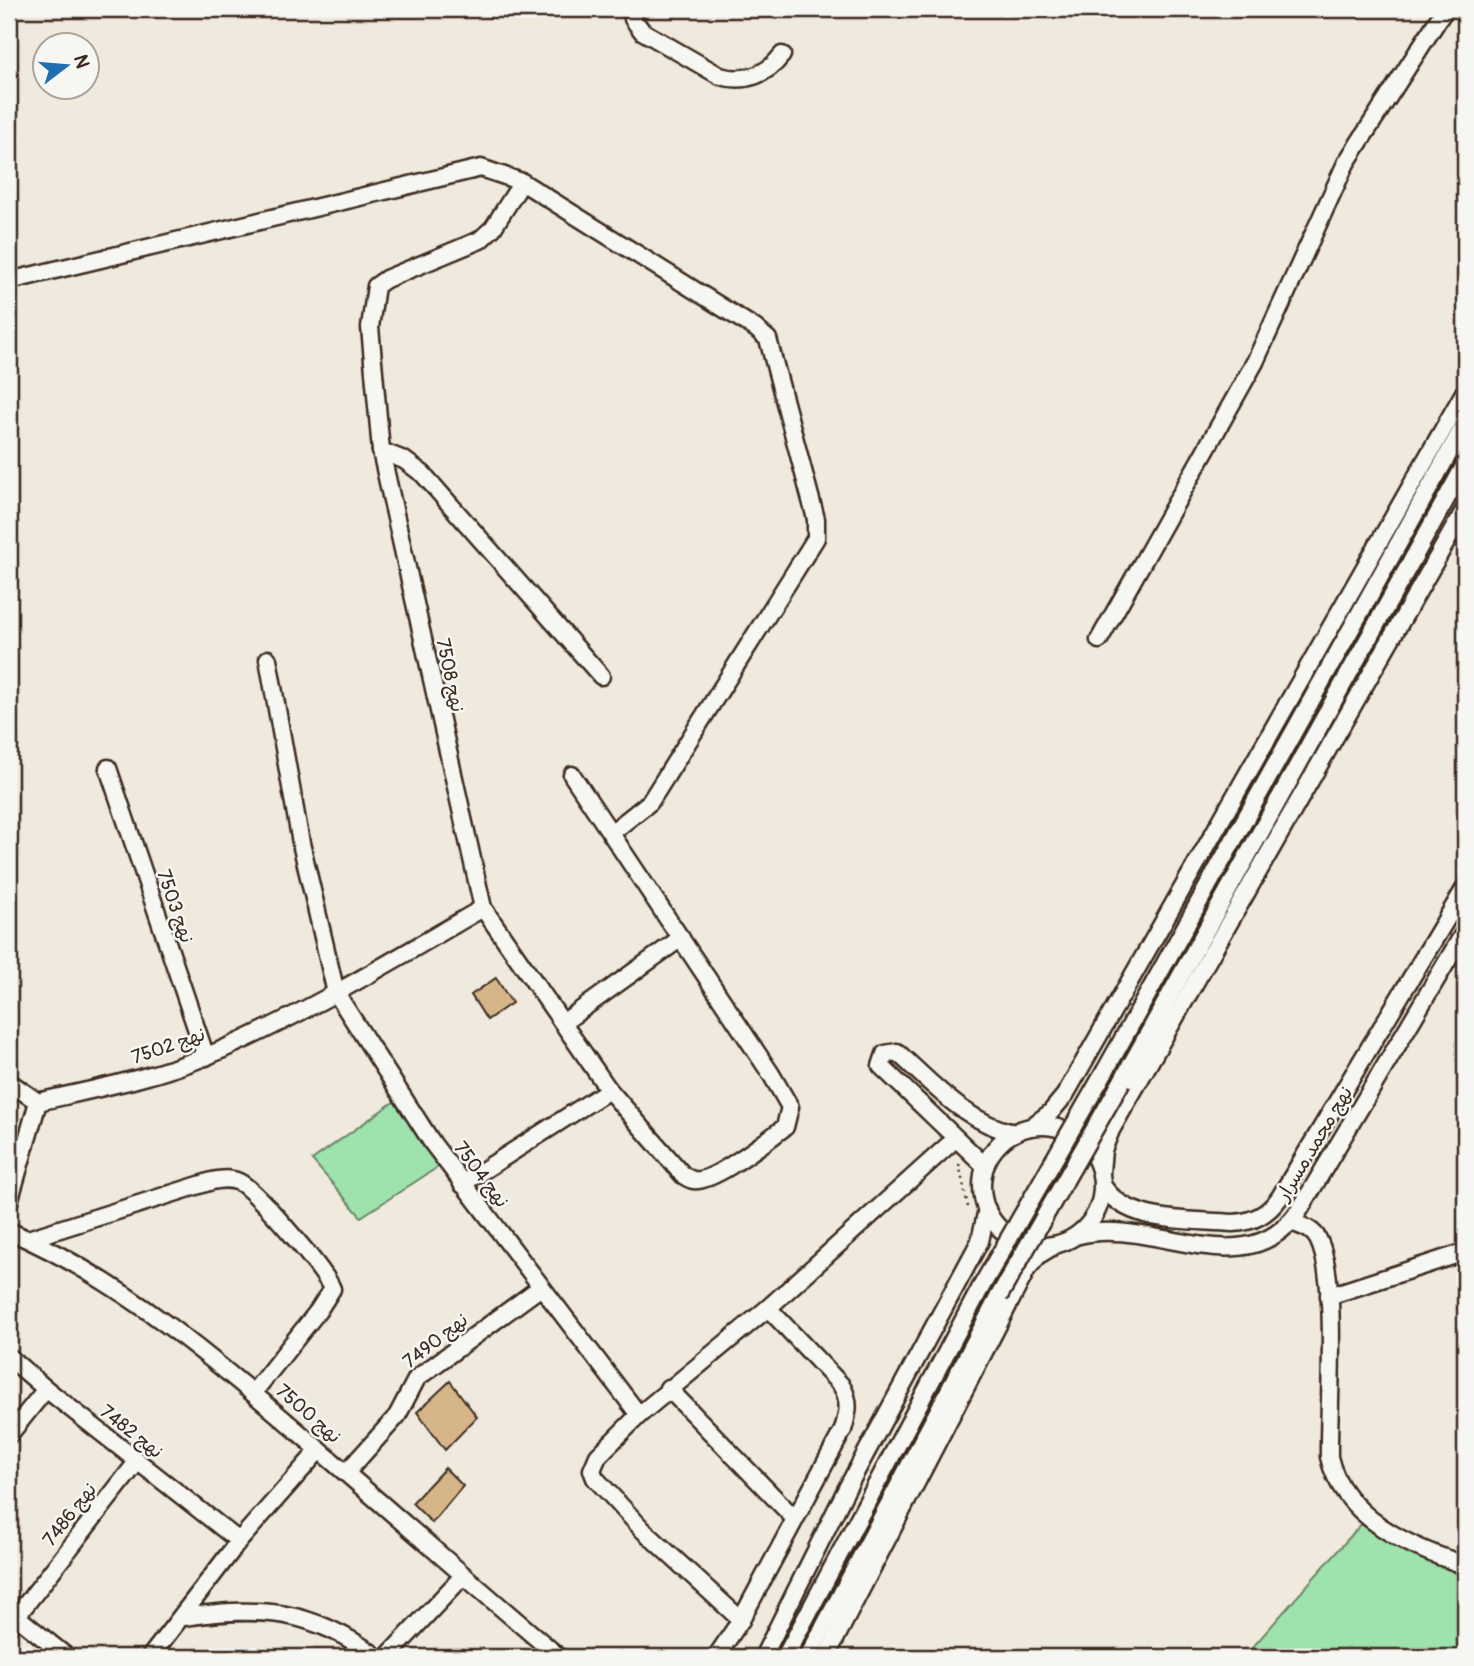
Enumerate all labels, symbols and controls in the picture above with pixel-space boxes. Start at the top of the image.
north arrow [32,32,102,102]
text: N [68,52,95,71]
street label: نهج 7508 [430,636,470,715]
street label: نهج 7503 [151,866,199,946]
street label: نهج 7502 [128,1022,208,1070]
street label: نهج محمد مسرار [1270,1082,1358,1207]
street label: نهج 7504 [449,1137,514,1212]
street label: نهج 7490 [398,1308,473,1374]
street label: نهج 7500 [271,1379,346,1449]
street label: نهج 7482 [95,1400,168,1464]
street label: نهج 7486 [38,1478,102,1551]

